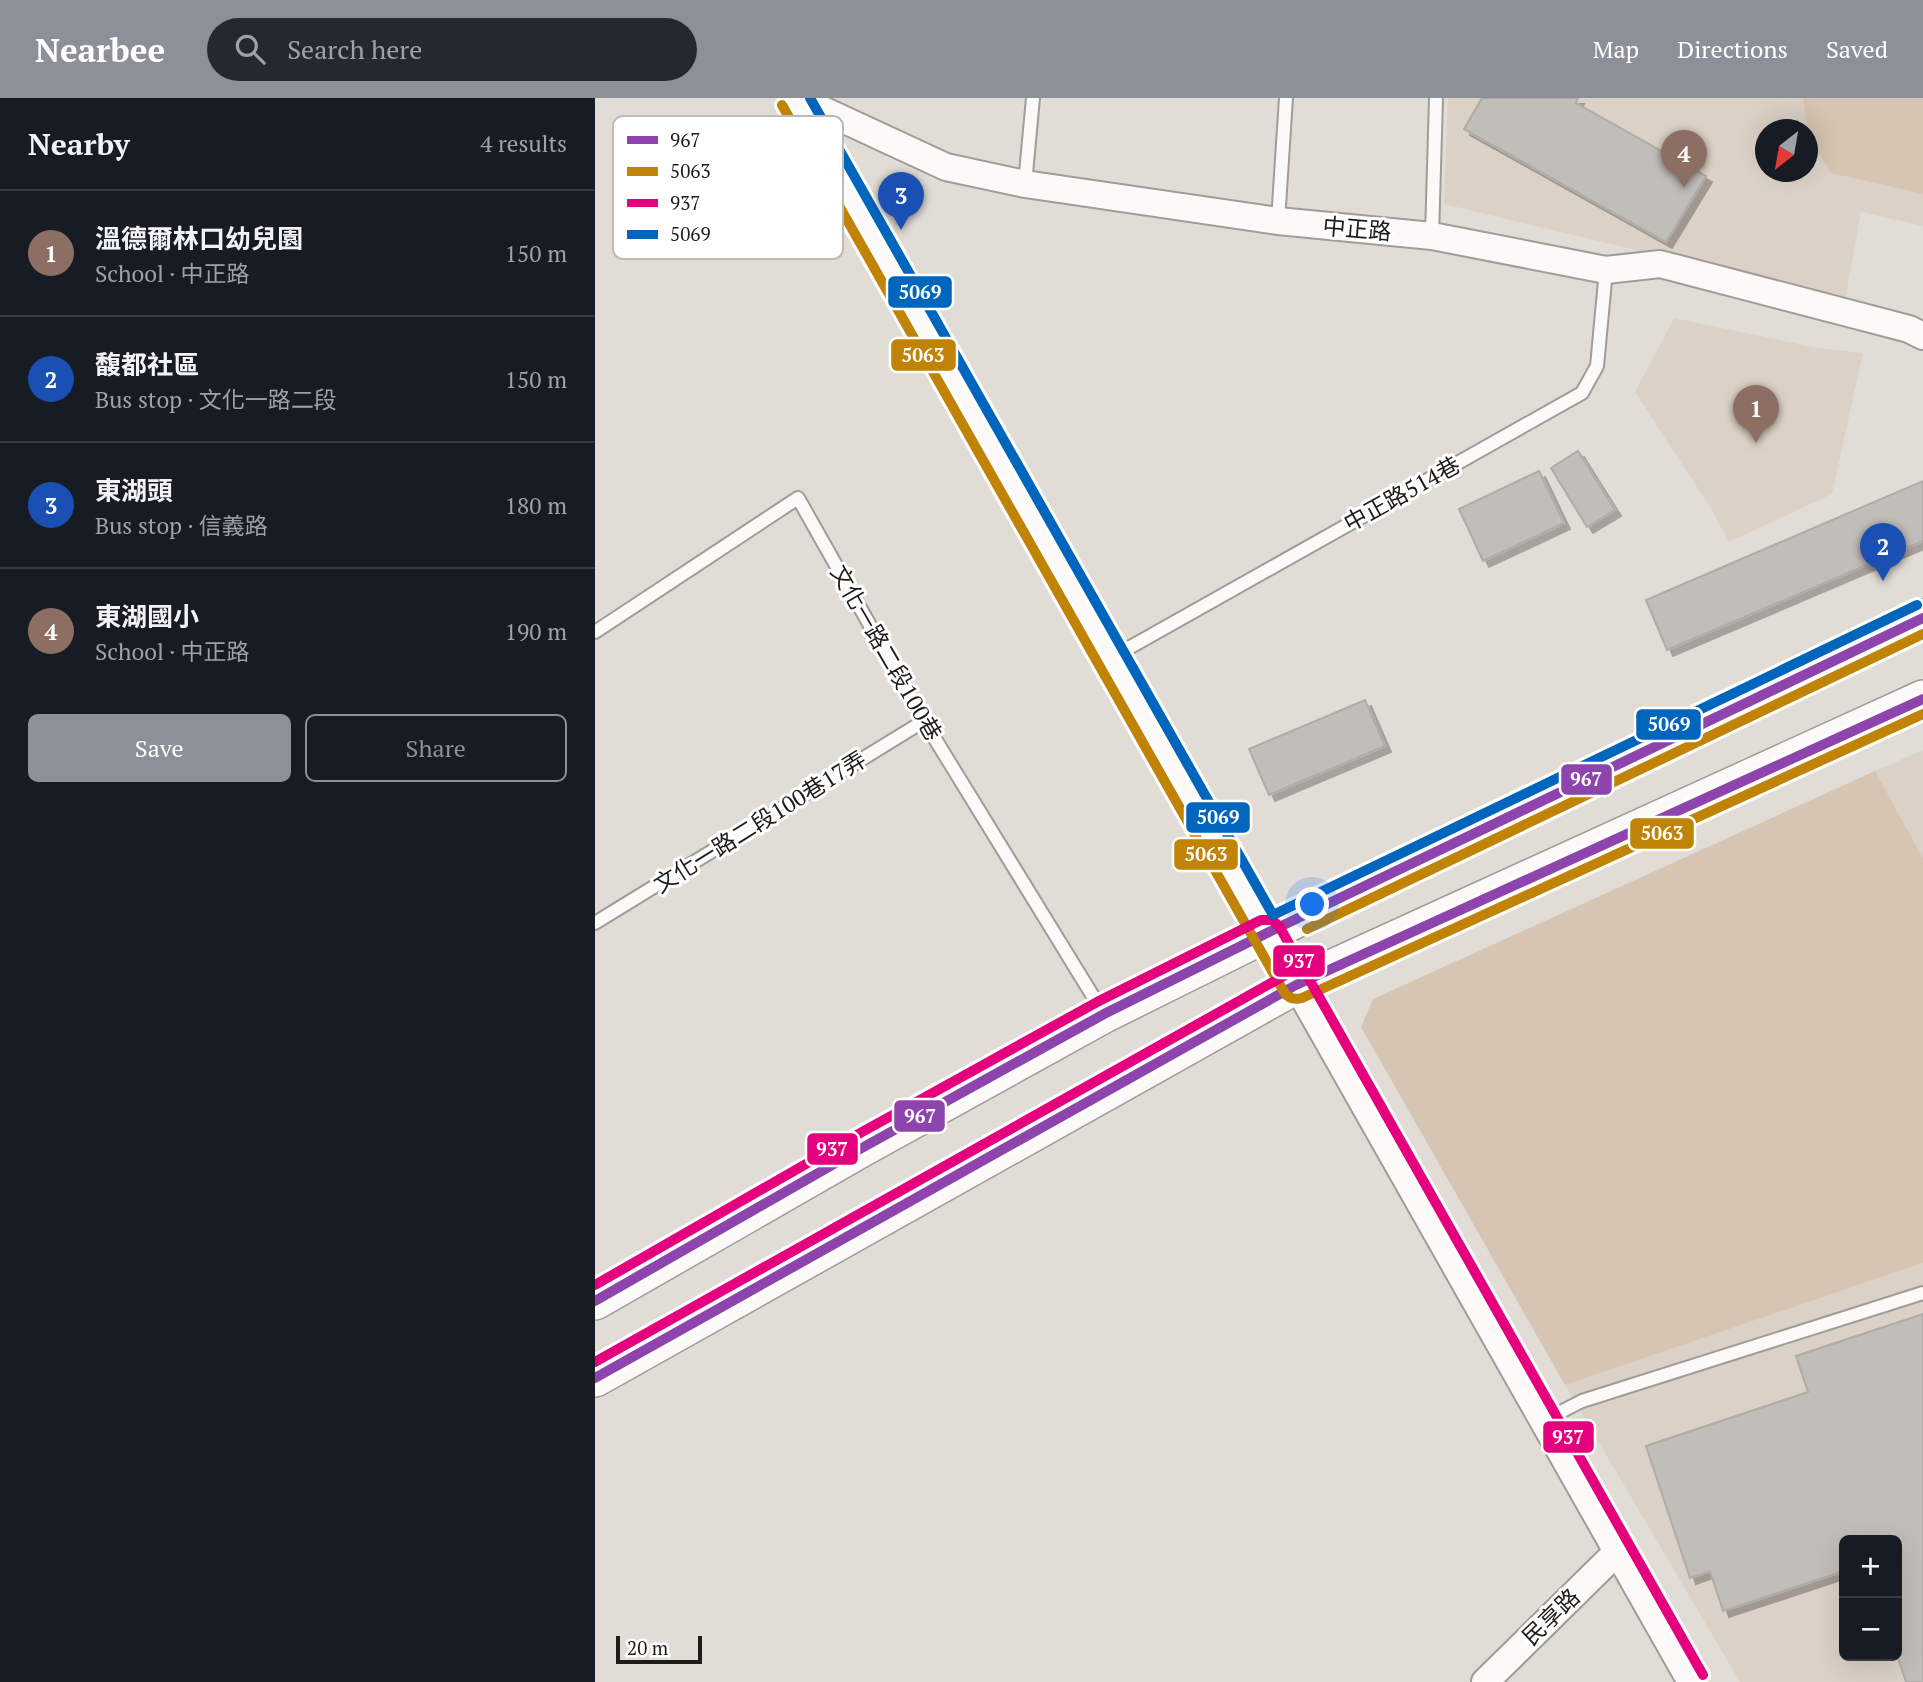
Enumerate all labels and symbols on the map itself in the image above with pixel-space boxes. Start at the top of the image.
legend [613,116,843,259]
north arrow [1755,119,1818,182]
text: 967 [670,127,700,152]
pin: 4 [1661,130,1707,188]
text: 5063 [670,158,711,183]
pin: 3 [878,172,924,230]
text: 937 [670,190,700,215]
street label: 中正路 [1321,210,1393,247]
text: 5069 [670,221,711,246]
line badge: 5069 [887,275,953,309]
text: 5069 [899,279,942,304]
line badge: 5063 [890,338,957,372]
text: 5063 [902,342,944,367]
pin: 1 [1733,385,1779,443]
street label: 中正路514巷 [1338,449,1466,538]
pin: 2 [1860,523,1906,581]
street label: 文化一路二段100巷 [824,559,949,746]
line badge: 5069 [1635,708,1702,741]
text: 5069 [1648,711,1691,736]
street label: 文化一路二段100巷17弄 [648,743,872,900]
line badge: 967 [1560,763,1613,796]
text: 967 [1570,766,1602,791]
line badge: 5069 [1185,801,1251,834]
text: 5069 [1197,804,1240,829]
line badge: 5063 [1629,817,1695,850]
text: 5063 [1641,820,1683,845]
line badge: 5063 [1173,838,1239,871]
text: 5063 [1185,841,1227,866]
your location [1295,887,1329,921]
line badge: 937 [1272,944,1326,978]
text: 937 [1283,948,1315,973]
line badge: 967 [893,1099,946,1133]
text: 967 [904,1103,936,1128]
line badge: 937 [806,1132,859,1166]
text: 937 [816,1136,848,1161]
line badge: 937 [1542,1420,1595,1454]
text: 937 [1552,1424,1584,1449]
street label: 民享路 [1515,1582,1586,1652]
scale bar [616,1633,702,1665]

